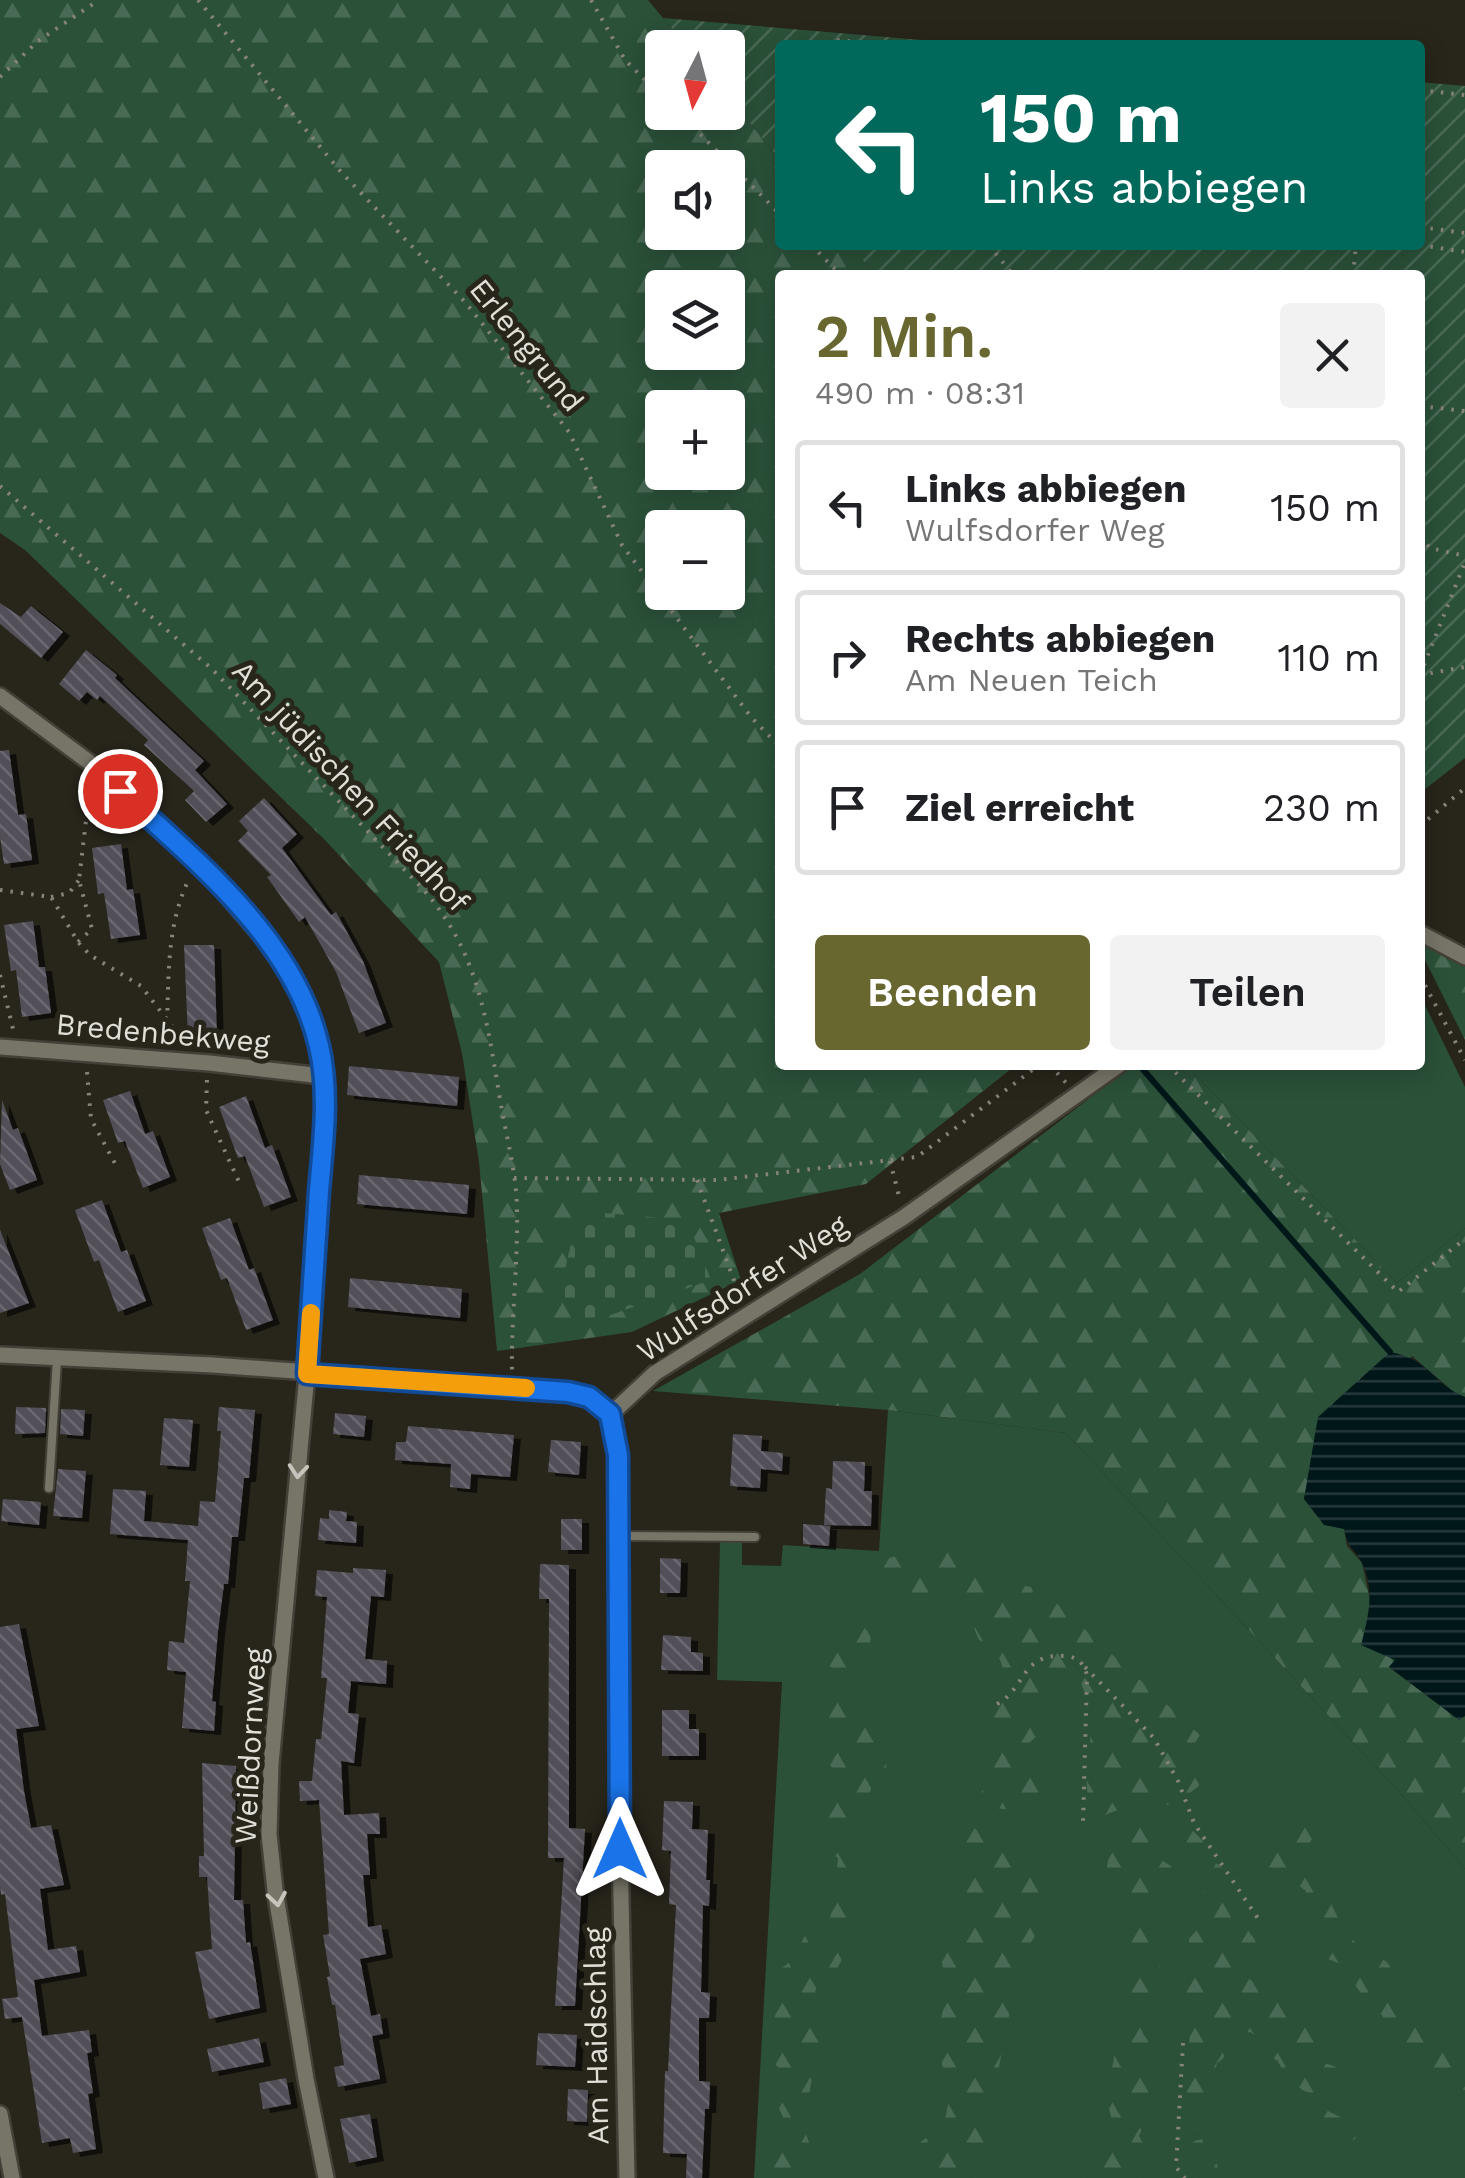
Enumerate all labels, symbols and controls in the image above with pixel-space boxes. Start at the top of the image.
north arrow [645,30,745,130]
map controls [645,30,745,610]
text: 150 m [980,77,1182,159]
icon: left [815,80,945,210]
button: sound [645,150,745,250]
text: Links abbiegen [980,161,1308,214]
button: layers [645,270,745,370]
street label: Erlengrund [463,272,591,418]
text: 2 Min. [815,301,993,372]
button: close [1280,303,1385,408]
text: 490 m · 08:31 [815,374,1025,412]
button: + [645,390,745,490]
text: Links abbiegen [905,467,1187,511]
icon: left [820,480,875,535]
text: 150 m [1270,486,1380,530]
button: − [645,510,745,610]
text: Wulfsdorfer Weg [905,511,1165,549]
text: Rechts abbiegen [905,617,1215,661]
icon: right [820,630,875,685]
text: 110 m [1278,636,1380,680]
street label: Am jüdischen Friedhof [225,653,477,919]
text: Am Neuen Teich [905,661,1158,699]
pin [78,749,163,834]
icon: arrive [93,764,148,819]
icon: arrive [820,780,875,835]
text: Ziel erreicht [905,786,1134,830]
text: 230 m [1263,786,1380,830]
button: Beenden [815,935,1090,1050]
button: Teilen [1110,935,1385,1050]
street label: Bredenbekweg [55,1006,271,1060]
street label: Wulfsdorfer Weg [630,1207,854,1369]
one-way arrow [288,1463,310,1479]
street label: Weißdornweg [227,1647,273,1845]
position arrow [568,1797,672,1901]
one-way arrow [265,1891,286,1907]
street label: Am Haidschlag [577,1927,615,2145]

